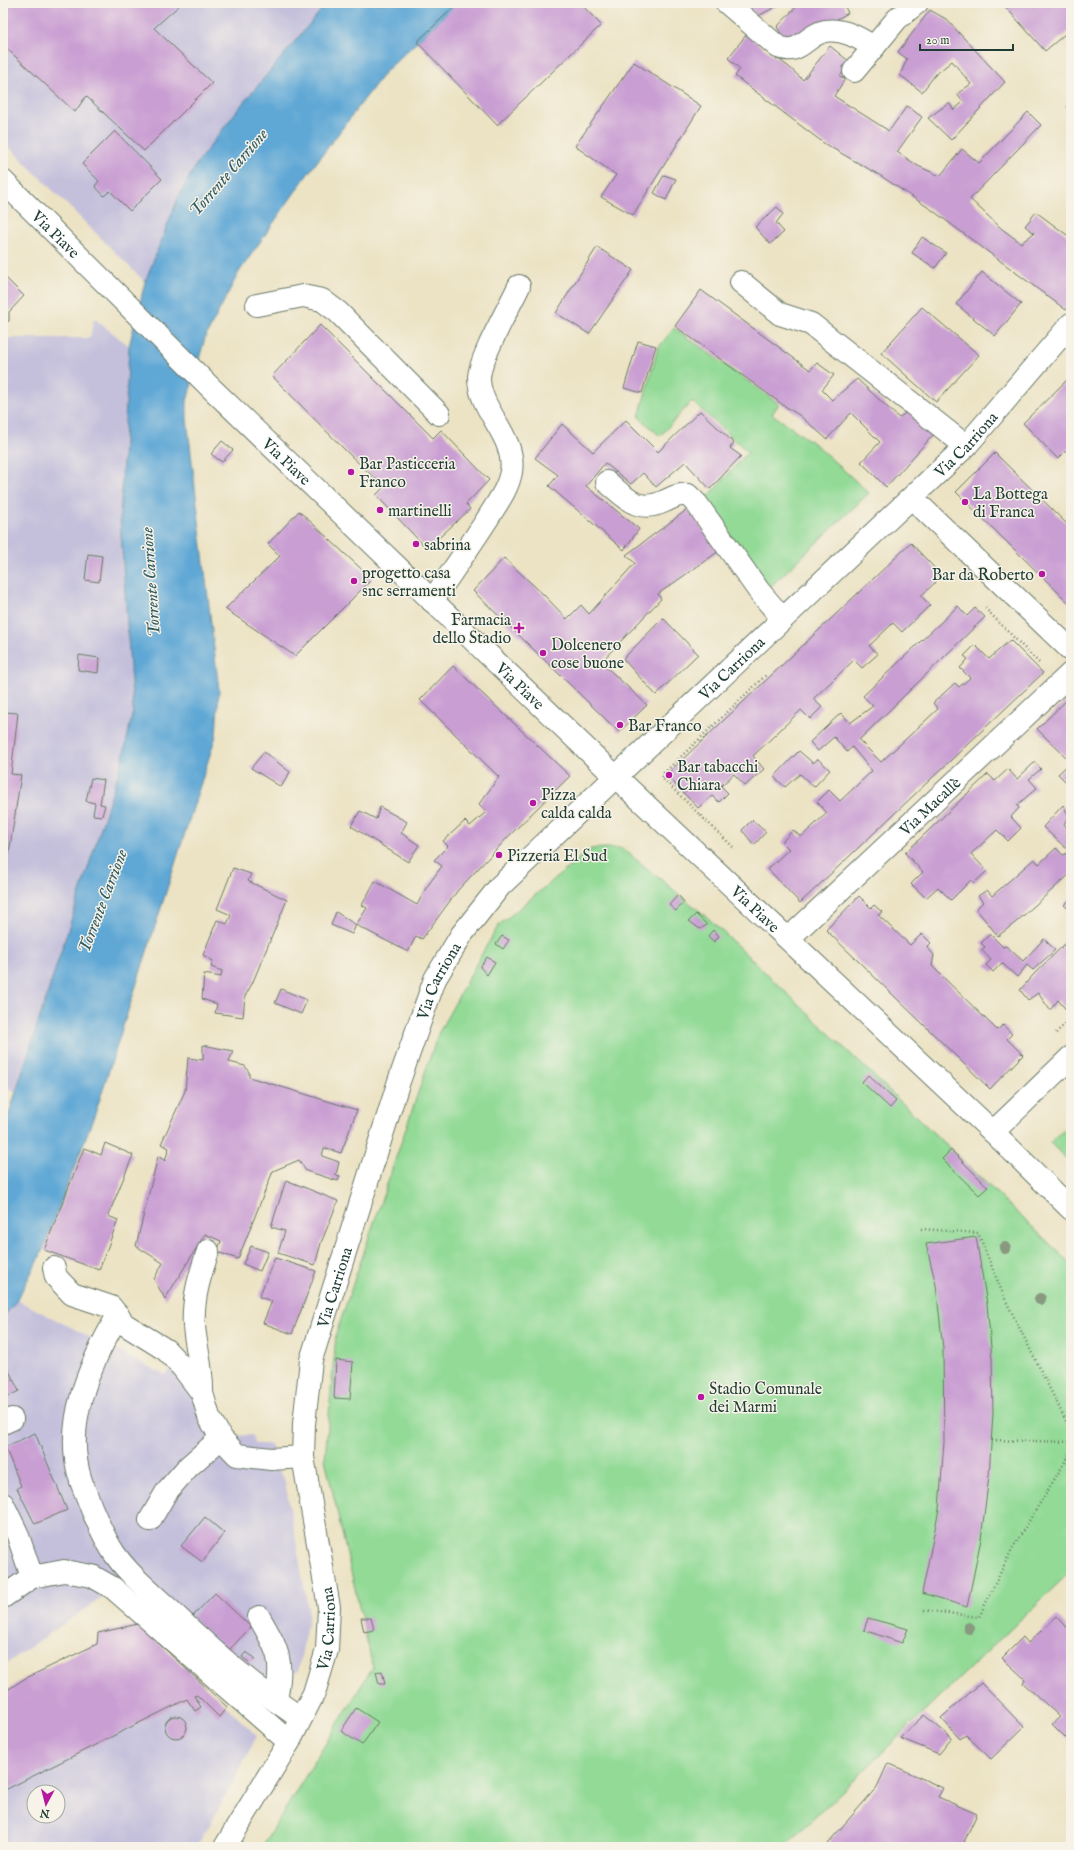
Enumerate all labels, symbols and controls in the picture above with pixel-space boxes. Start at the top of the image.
scale bar [920,26,1013,52]
text: 20 m [926,33,949,48]
water label: Torrente Carrione [185,124,273,221]
street label: Via Piave [26,206,83,264]
street label: Via Carriona [930,408,1003,483]
street label: Via Piave [256,434,314,491]
place label: Bar Pasticceria Franco [359,455,456,493]
marker: Bar Pasticceria Franco [346,467,356,477]
place label: La Bottega di Franca [973,485,1048,523]
marker: La Bottega di Franca [960,497,970,507]
place label: martinelli [388,502,452,522]
marker: martinelli [375,505,385,515]
water label: Torrente Carrione [137,526,166,637]
place label: sabrina [424,536,471,556]
marker: sabrina [411,539,421,549]
place label: progetto casa snc serramenti [362,564,456,602]
place label: Bar da Roberto [932,566,1034,586]
marker: Bar da Roberto [1037,569,1047,579]
marker: progetto casa snc serramenti [349,576,359,586]
place label: Farmacia dello Stadio [432,611,511,649]
marker: Farmacia dello Stadio [514,623,524,633]
street label: Via Carriona [695,633,770,706]
place label: Dolcenero cose buone [551,636,624,674]
marker: Dolcenero cose buone [538,648,548,658]
street label: Via Piave [490,658,548,715]
place label: Bar Franco [628,717,702,737]
marker: Bar Franco [615,720,625,730]
place label: Bar tabacchi Chiara [677,758,758,796]
marker: Bar tabacchi Chiara [664,770,674,780]
street label: Via Macallè [895,774,966,842]
place label: Pizza calda calda [541,786,612,824]
marker: Pizza calda calda [528,798,538,808]
water label: Torrente Carrione [74,846,133,957]
place label: Pizzeria El Sud [507,847,608,867]
marker: Pizzeria El Sud [494,850,504,860]
street label: Via Piave [725,882,783,938]
street label: Via Carriona [413,939,467,1024]
street label: Via Carriona [313,1245,358,1332]
place label: Stadio Comunale dei Marmi [709,1380,822,1418]
marker: Stadio Comunale dei Marmi [696,1392,706,1402]
street label: Via Carriona [313,1585,342,1674]
north arrow [26,1784,66,1824]
text: N [39,1805,51,1821]

